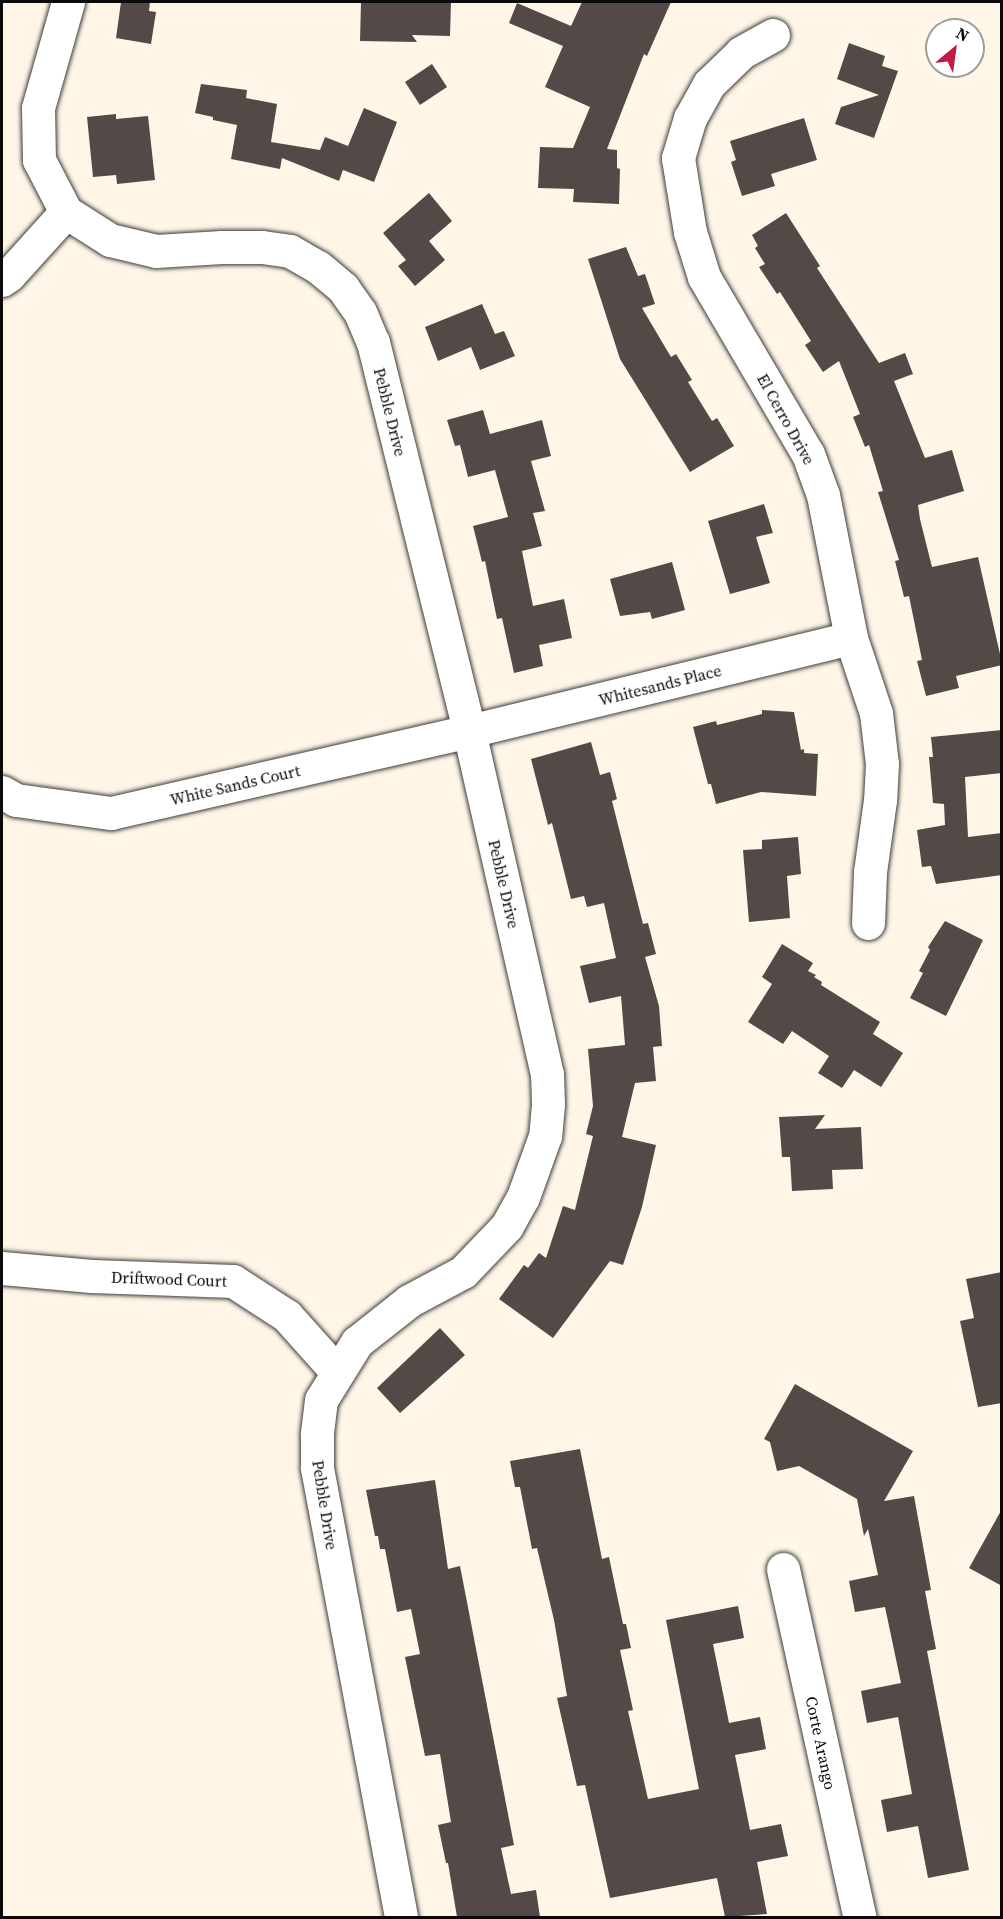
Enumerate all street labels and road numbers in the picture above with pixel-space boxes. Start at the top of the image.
street label: Pebble Drive [370,366,410,458]
street label: El Cerro Drive [753,370,819,468]
street label: Whitesands Place [597,660,723,710]
street label: White Sands Court [168,761,302,809]
street label: Pebble Drive [484,838,524,930]
street label: Driftwood Court [111,1267,227,1291]
street label: Pebble Drive [308,1459,342,1551]
street label: Corte Arango [802,1695,840,1791]

